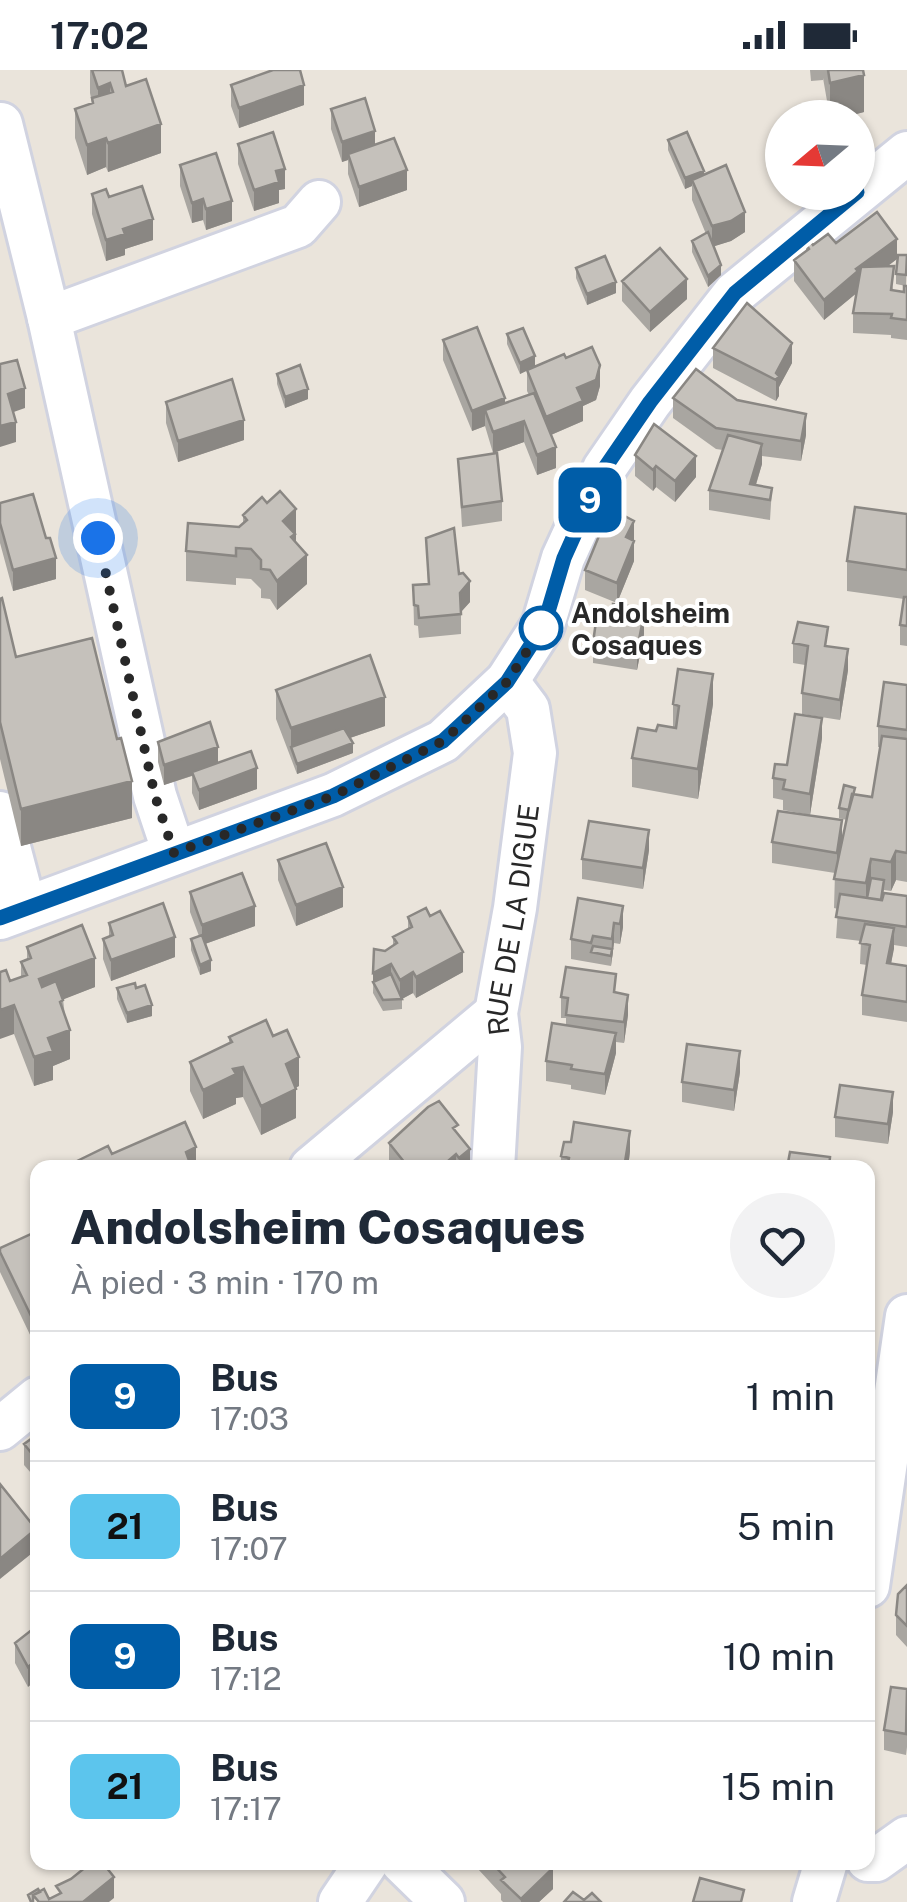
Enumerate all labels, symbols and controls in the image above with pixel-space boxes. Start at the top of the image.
text: 17:02 [50,13,149,58]
north arrow [765,100,875,210]
map controls [765,100,875,210]
line badge: 9 [558,468,622,532]
text: 9 [578,480,602,521]
your location [73,513,123,563]
place label: Andolsheim Cosaques [571,596,730,661]
marker: Andolsheim Cosaques [520,607,562,649]
street label: RUE DE LA DIGUE [479,802,545,1037]
button: heart [730,1193,835,1298]
text: Andolsheim Cosaques [70,1198,586,1255]
text: À pied · 3 min · 170 m [70,1264,379,1301]
text: Bus [210,1355,279,1400]
text: 1 min [746,1374,835,1419]
text: 9 [113,1376,137,1417]
text: 17:03 [210,1400,289,1437]
text: Bus [210,1485,279,1530]
text: 5 min [737,1504,835,1549]
text: 21 [106,1506,144,1547]
text: 17:07 [210,1530,288,1567]
text: Bus [210,1615,279,1660]
text: 10 min [723,1634,835,1679]
text: 9 [113,1636,137,1677]
text: 17:12 [210,1660,282,1697]
text: Bus [210,1745,279,1790]
text: 15 min [722,1764,835,1809]
text: 21 [106,1766,144,1807]
text: 17:17 [210,1790,282,1827]

